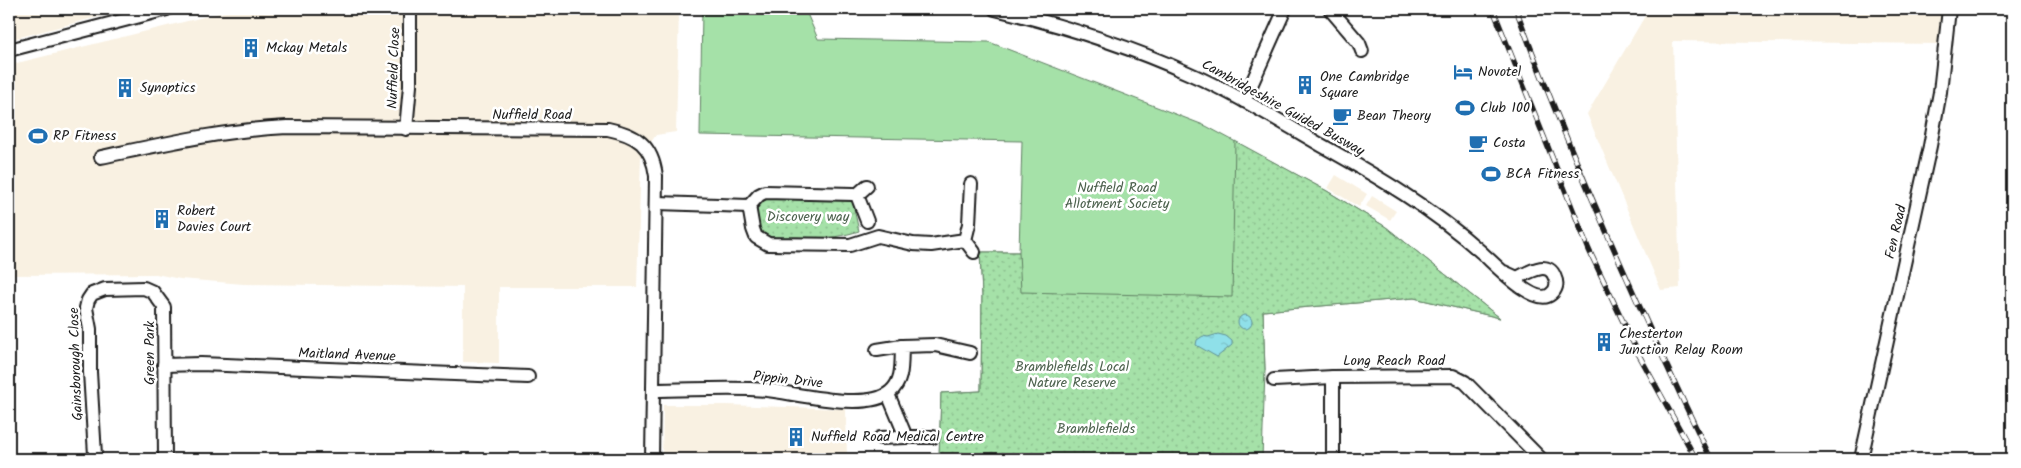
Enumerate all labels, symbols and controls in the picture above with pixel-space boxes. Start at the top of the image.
street label: Nuffield Close [382,26,406,109]
building icon: Mckay Metals [240,37,262,59]
place label: Mckay Metals [266,37,347,59]
street label: Cambridgeshire Guided Busway [1197,54,1369,162]
hotel icon: Novotel [1452,61,1474,83]
place label: Novotel [1478,61,1522,83]
place label: One Cambridge Square [1320,66,1410,104]
building icon: One Cambridge Square [1294,74,1316,96]
building icon: Synoptics [114,77,136,99]
place label: Synoptics [140,77,195,99]
sports icon: Club 100 [1454,97,1476,119]
place label: Club 100 [1480,97,1530,119]
street label: Nuffield Road [492,104,573,126]
cafe icon: Bean Theory [1331,105,1353,127]
place label: Bean Theory [1357,105,1431,127]
sports icon: RP Fitness [27,125,49,147]
place label: RP Fitness [53,125,116,147]
cafe icon: Costa [1467,132,1489,154]
place label: Costa [1493,132,1526,154]
sports icon: BCA Fitness [1480,163,1502,185]
place label: BCA Fitness [1506,163,1579,185]
park label: Nuffield Road Allotment Society [1065,177,1170,215]
place label: Robert Davies Court [177,200,252,238]
street label: Fen Road [1879,202,1913,261]
park label: Discovery way [767,206,850,228]
building icon: Robert Davies Court [151,208,173,230]
street label: Gainsborough Close [63,306,89,421]
street label: Green Park [139,320,161,385]
place label: Chesterton Junction Relay Room [1619,323,1743,361]
building icon: Chesterton Junction Relay Room [1593,331,1615,353]
street label: Maitland Avenue [298,342,397,368]
street label: Long Reach Road [1343,350,1446,372]
park label: Bramblefields Local Nature Reserve [1015,356,1130,394]
street label: Pippin Drive [752,365,825,395]
park label: Bramblefields [1057,418,1135,440]
building icon: Nuffield Road Medical Centre [785,426,807,448]
place label: Nuffield Road Medical Centre [811,426,985,448]

